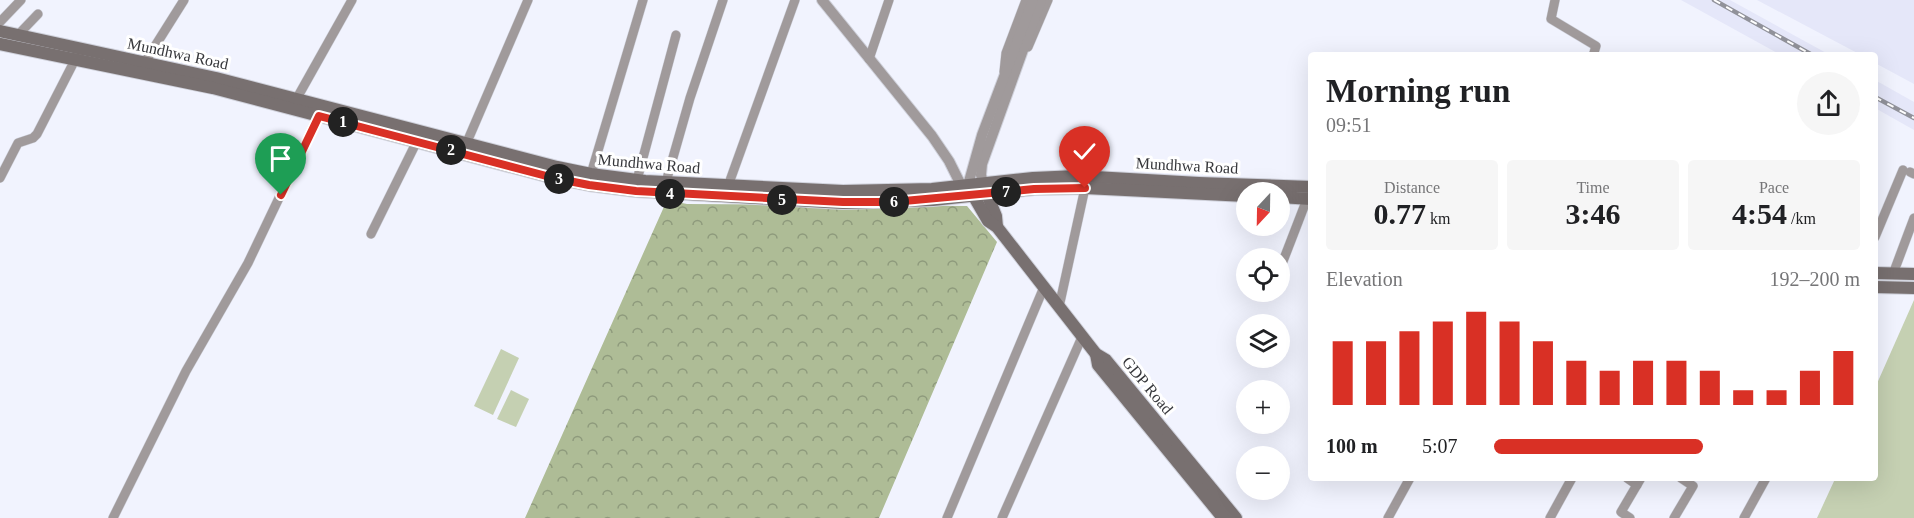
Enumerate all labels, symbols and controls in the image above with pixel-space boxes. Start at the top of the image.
street label: Mundhwa Road [126,35,230,72]
button: share [1797,72,1860,135]
text: Morning run [1326,73,1510,109]
pin: 1 [328,107,358,137]
text: 1 [339,113,347,130]
text: 09:51 [1326,114,1372,136]
pin [1059,126,1110,188]
pin [255,133,306,195]
pin: 2 [436,135,466,165]
icon: check [1068,135,1101,168]
text: 2 [447,141,455,158]
icon: arrive [264,142,297,175]
street label: Mundhwa Road [597,151,701,176]
street label: Mundhwa Road [1135,154,1239,177]
pin: 3 [544,164,574,194]
text: 3 [555,170,563,187]
pin: 7 [991,177,1021,207]
pin: 4 [655,179,685,209]
text: Distance [1384,179,1440,196]
text: Time [1576,179,1610,196]
text: Pace [1759,179,1789,196]
north arrow [1236,182,1290,236]
map controls [1236,182,1290,500]
text: 7 [1002,183,1010,200]
text: 4 [666,185,674,202]
pin: 5 [767,185,797,215]
pin: 6 [879,187,909,217]
text: 5 [778,191,786,208]
text: 6 [890,193,898,210]
text: 0.77 [1374,197,1426,230]
text: 3:46 [1566,197,1621,230]
text: 4:54 [1732,197,1787,230]
text: km [1426,210,1450,227]
text: /km [1787,210,1816,227]
button: locate [1236,248,1290,302]
text: Elevation [1326,268,1403,290]
text: 192–200 m [1769,268,1860,290]
button: layers [1236,314,1290,368]
street label: GDP Road [1119,353,1176,417]
button: + [1236,380,1290,434]
text: 100 m [1326,435,1378,457]
text: 5:07 [1422,435,1458,457]
button: − [1236,446,1290,500]

